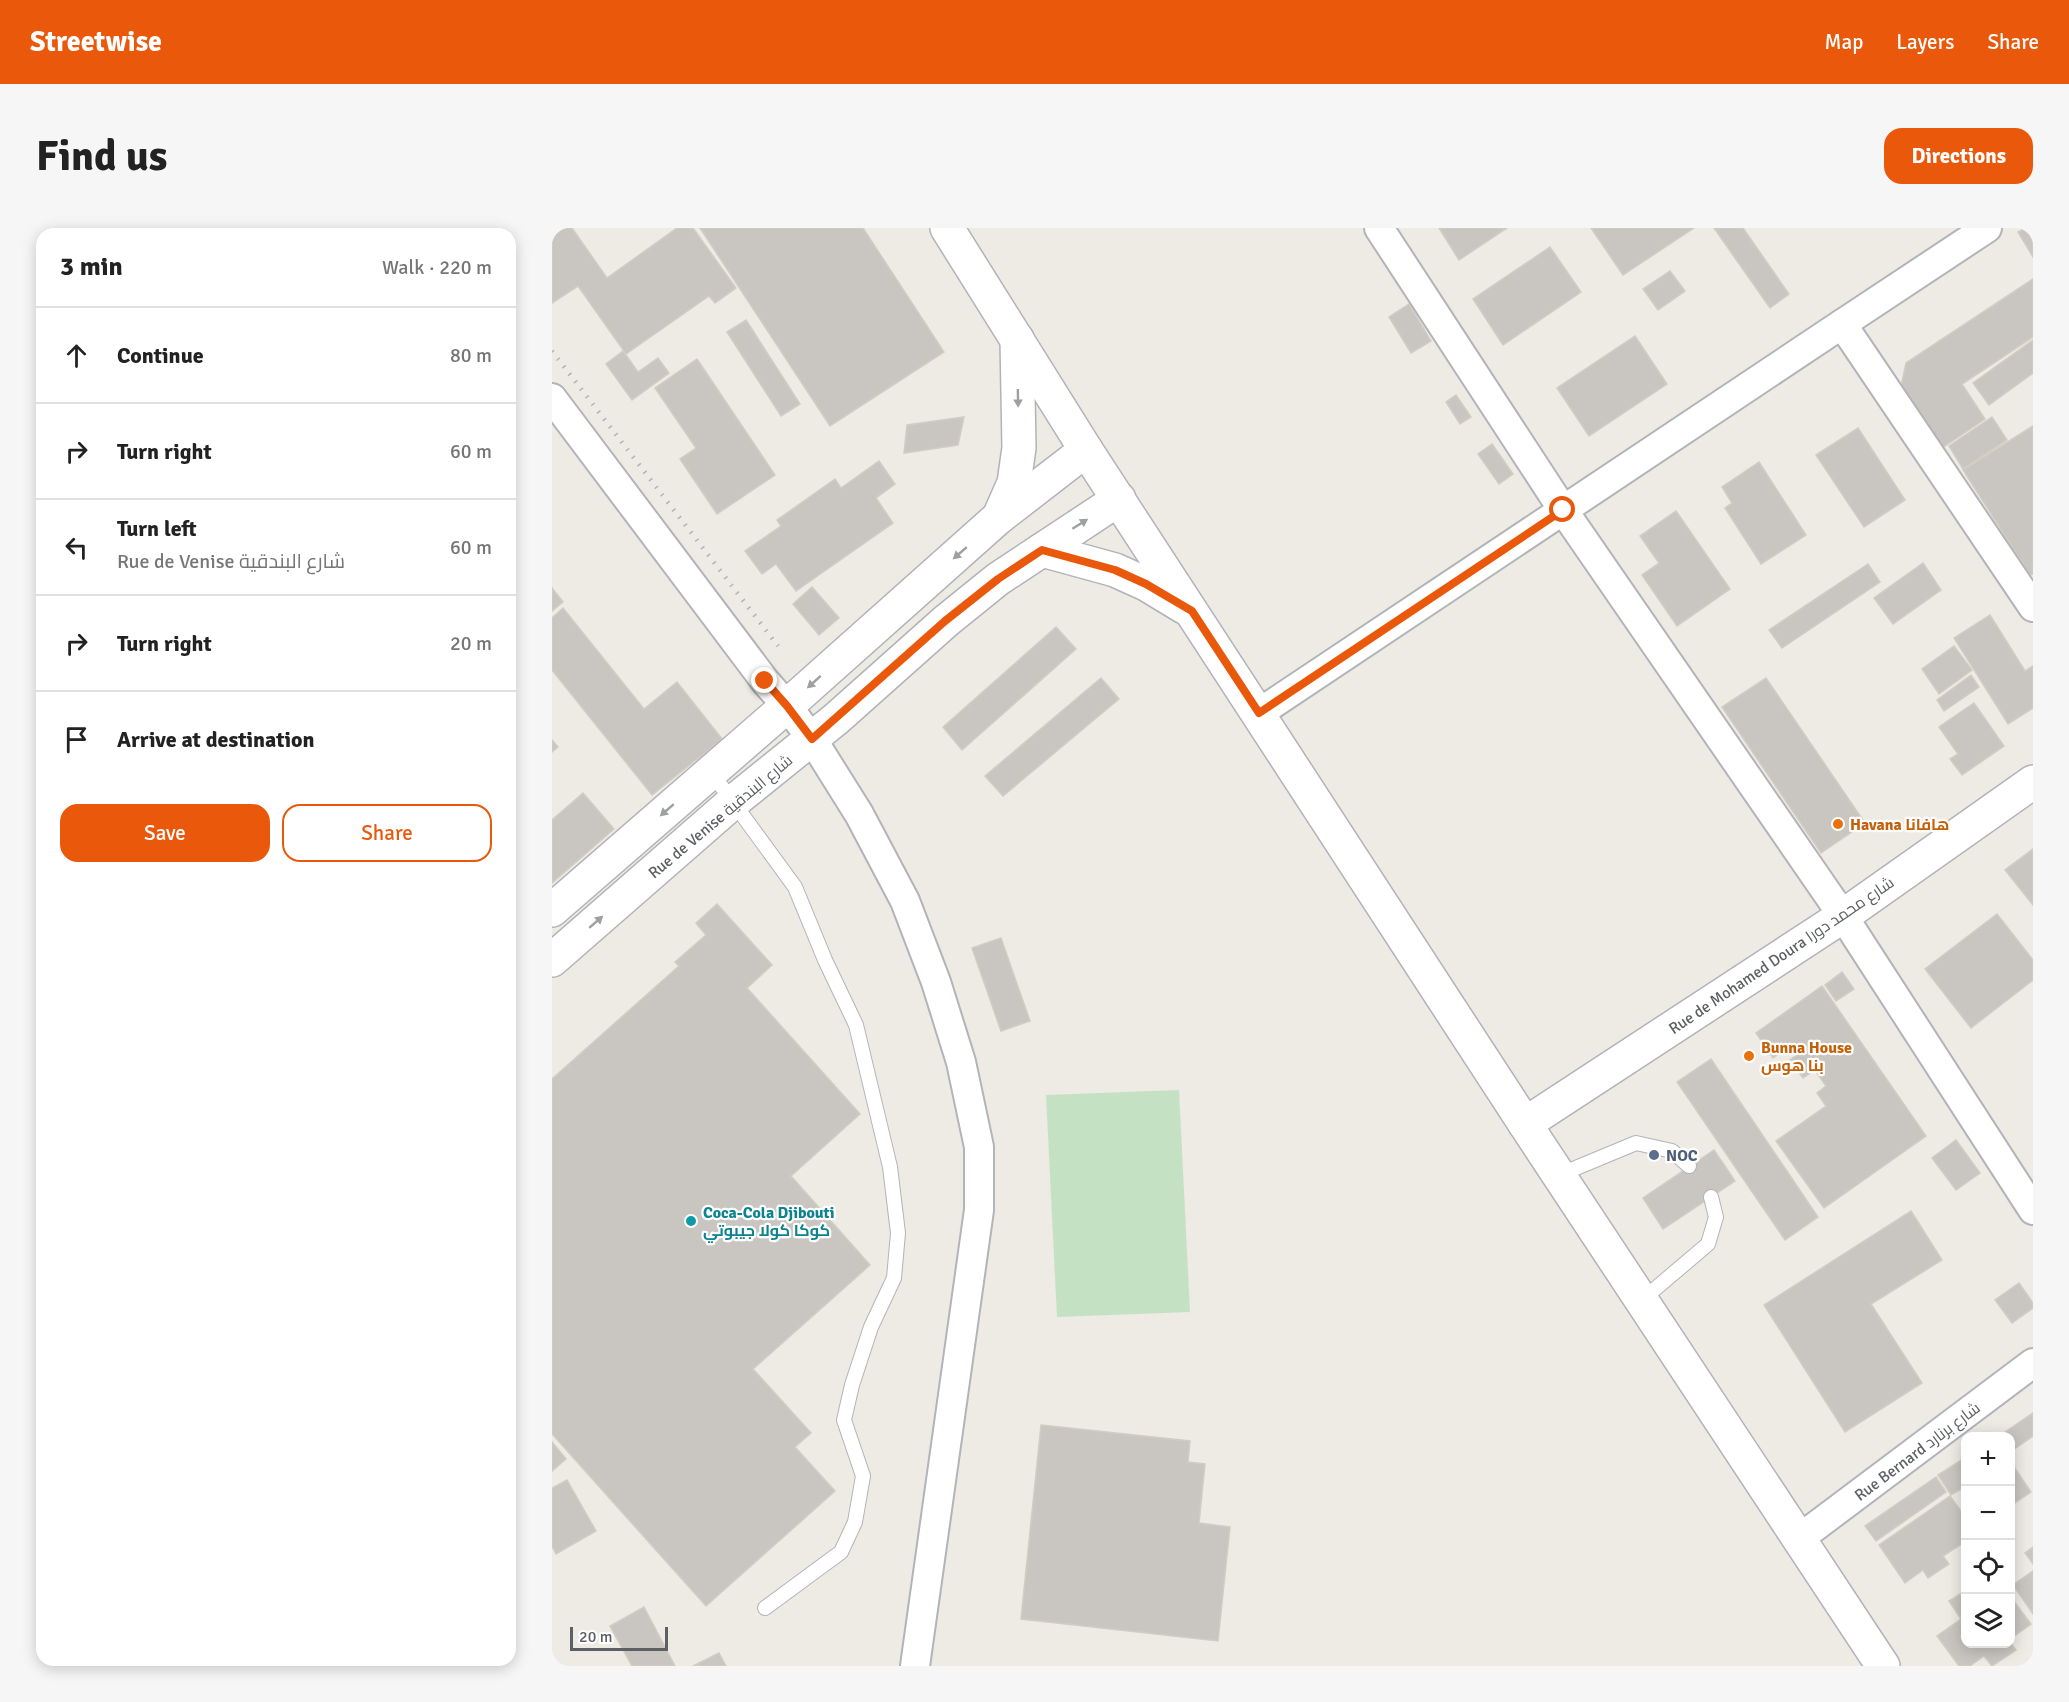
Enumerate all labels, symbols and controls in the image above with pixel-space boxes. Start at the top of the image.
text: Streetwise [30,25,162,59]
text: Map [1825,29,1863,55]
text: Layers [1896,29,1954,55]
text: Share [1987,29,2039,55]
button: Directions [1884,128,2033,184]
text: Find us [36,131,167,182]
text: 3 min [60,251,123,283]
text: Walk · 220 m [382,255,492,280]
icon: ahead [60,339,93,372]
text: Continue [117,342,204,369]
text: 80 m [450,343,492,368]
one-way arrow [1013,388,1022,407]
icon: right [60,435,93,468]
text: Turn right [117,438,212,465]
text: 60 m [450,439,492,464]
route start [1549,496,1575,522]
text: Turn left [117,515,197,542]
one-way arrow [1072,519,1088,530]
icon: left [60,531,93,564]
text: 60 m [450,535,492,560]
one-way arrow [953,546,968,559]
text: Rue de Venise شارع البندقية [117,549,345,574]
icon: right [60,627,93,660]
text: Turn right [117,630,212,657]
text: 20 m [450,631,492,656]
route end [751,667,777,693]
one-way arrow [807,675,822,688]
icon: arrive [60,723,93,756]
text: Arrive at destination [117,726,314,753]
street label: Rue de Venise شارع البندقية [644,750,798,884]
button: Save [60,804,270,862]
button: Share [282,804,492,862]
one-way arrow [659,804,675,817]
place label: Havana هافانا [1850,815,1949,835]
marker: Havana هافانا [1831,817,1845,831]
street label: Rue de Mohamed Doura شارع محمد دورا [1665,873,1899,1040]
one-way arrow [588,916,603,929]
place label: Bunna House بنا هوس [1761,1038,1852,1076]
marker: Bunna House بنا هوس [1742,1049,1756,1063]
place label: NOC [1666,1146,1698,1166]
marker: NOC [1647,1148,1661,1162]
place label: Coca-Cola Djibouti كوكا كولا جيبوتي [703,1203,834,1243]
marker: Coca-Cola Djibouti كوكا كولا جيبوتي [684,1214,698,1228]
street label: Rue Bernard شارع برنارد [1851,1398,1985,1506]
map controls [1961,1432,2015,1648]
button: + [1961,1432,2015,1486]
button: − [1961,1486,2015,1540]
button: locate [1961,1540,2015,1594]
button: layers [1961,1594,2015,1648]
scale bar [570,1624,668,1652]
text: 20 m [579,1627,613,1647]

